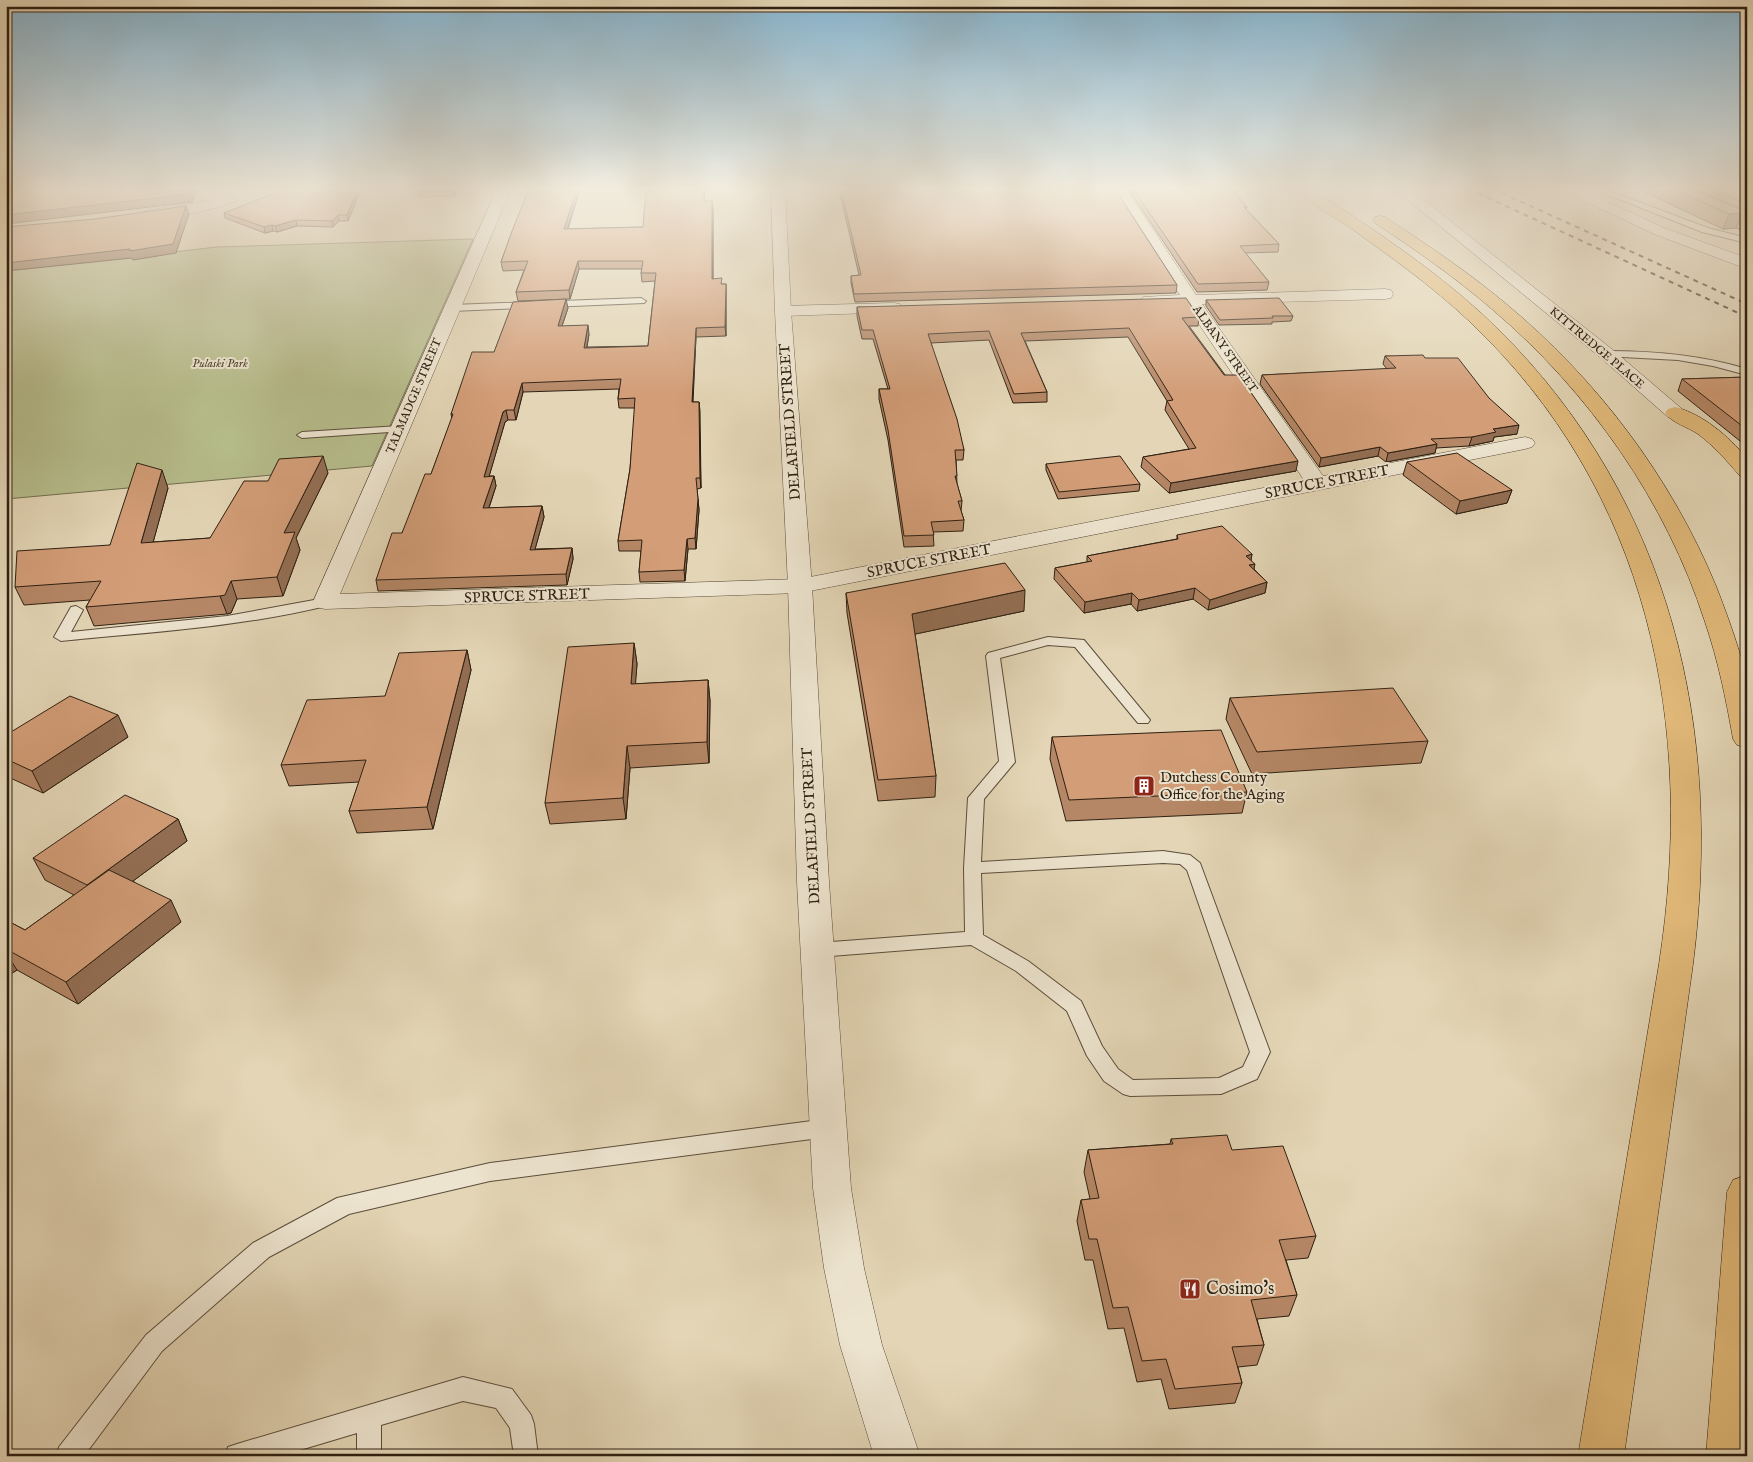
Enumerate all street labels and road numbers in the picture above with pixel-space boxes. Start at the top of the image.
street label: ALBANY STREET [1189,302,1261,396]
street label: KITTREDGE PLACE [1546,304,1648,392]
street label: TALMADGE STREET [383,336,445,456]
street label: DELAFIELD STREET [775,343,805,501]
street label: SPRUCE STREET [1263,461,1391,503]
street label: SPRUCE STREET [865,540,993,582]
street label: SPRUCE STREET [464,584,590,608]
street label: DELAFIELD STREET [797,747,825,905]

